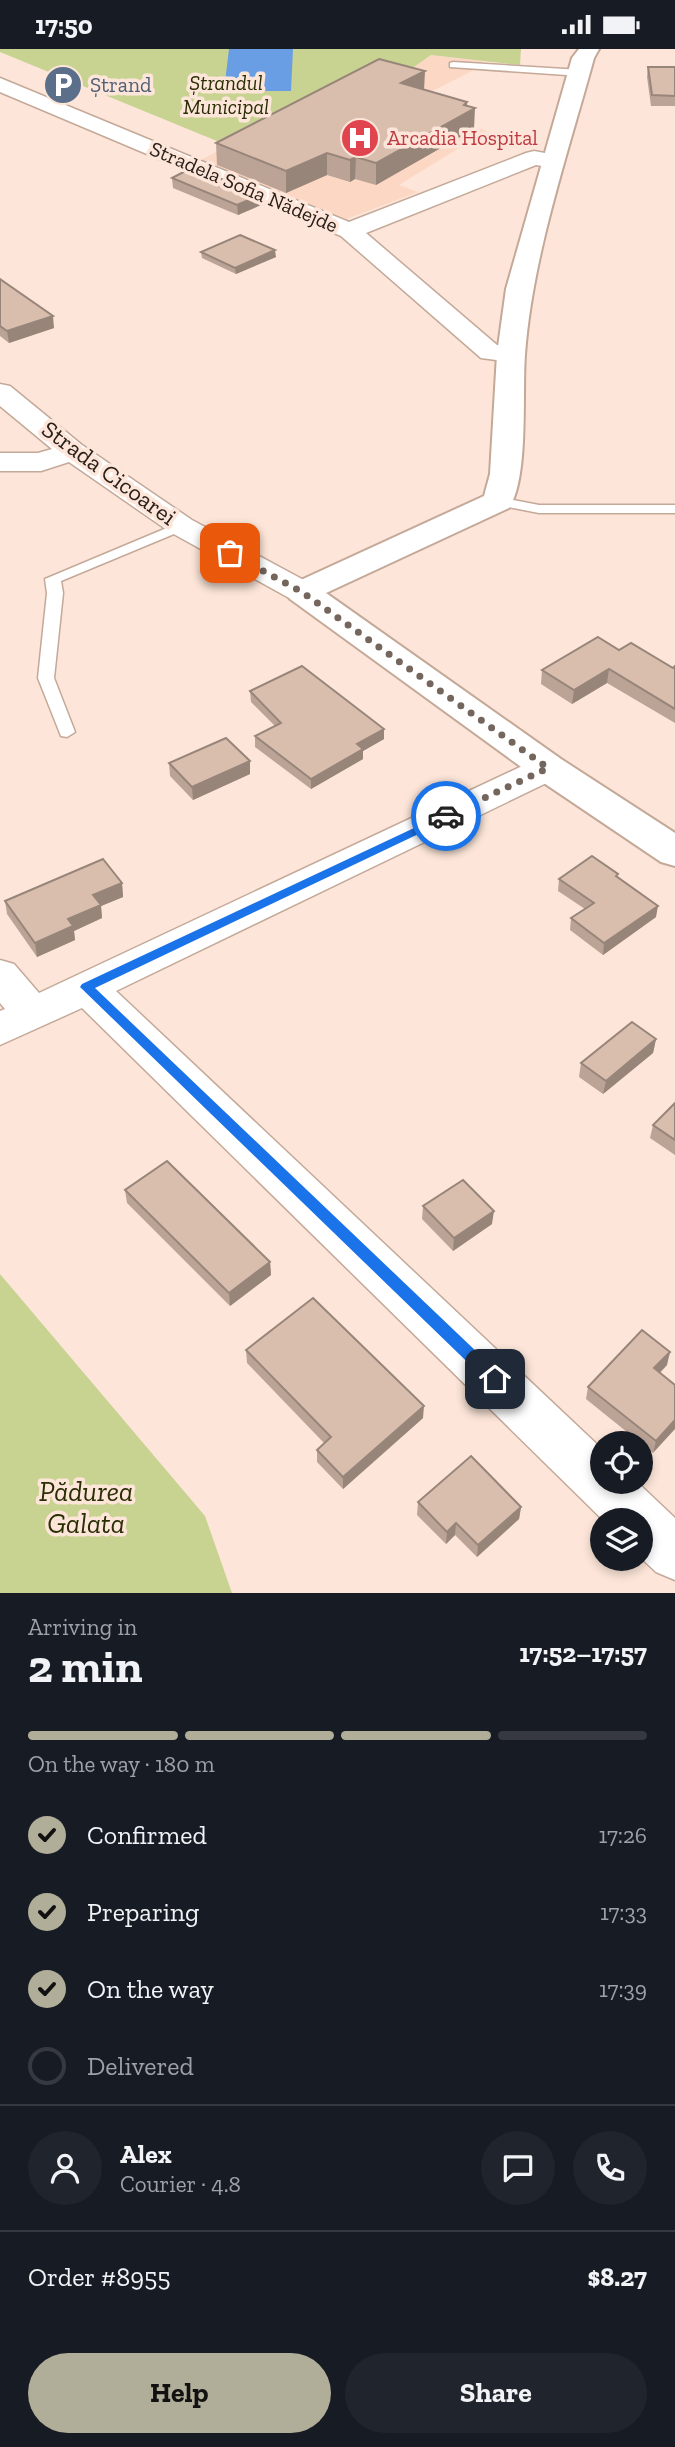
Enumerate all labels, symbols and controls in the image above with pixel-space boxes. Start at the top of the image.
text: 17:50 [35,9,93,41]
parking icon: Ștrand [42,64,84,106]
park label: Ștrandul Municipal [183,70,269,119]
place label: Ștrand [90,72,152,97]
hospital icon: Arcadia Hospital [339,117,381,159]
place label: Arcadia Hospital [387,125,538,150]
street label: Stradela Sofia Nădejde [146,136,342,238]
street label: Strada Cicoarei [36,414,182,531]
pin [200,523,260,583]
icon: bag [211,534,249,572]
courier [411,781,481,851]
icon: car [427,797,465,835]
pin [465,1349,525,1409]
icon: home [476,1360,514,1398]
map controls [590,1431,653,1571]
button: locate [590,1431,653,1494]
park label: Pădurea Galata [39,1475,133,1540]
button: layers [590,1508,653,1571]
text: Arriving in [28,1613,137,1641]
text: 17:52–17:57 [519,1637,647,1669]
text: 2 min [28,1639,143,1694]
text: On the way · 180 m [28,1750,215,1778]
icon: check [28,1816,66,1854]
text: Confirmed [87,1819,207,1851]
text: 17:26 [598,1821,647,1849]
icon: check [28,1893,66,1931]
text: Preparing [87,1896,199,1928]
text: 17:33 [600,1898,647,1926]
icon: check [28,1970,66,2008]
text: On the way [87,1973,214,2005]
text: 17:39 [599,1975,647,2003]
text: Delivered [87,2050,194,2082]
button: person [28,2131,102,2205]
button: chat [481,2131,555,2205]
button: phone [573,2131,647,2205]
text: Alex [120,2138,172,2170]
text: Courier · 4.8 [120,2170,241,2198]
text: Order #8955 [28,2261,171,2293]
text: $8.27 [587,2261,647,2293]
button: Help [28,2353,331,2433]
button: Share [345,2353,647,2433]

